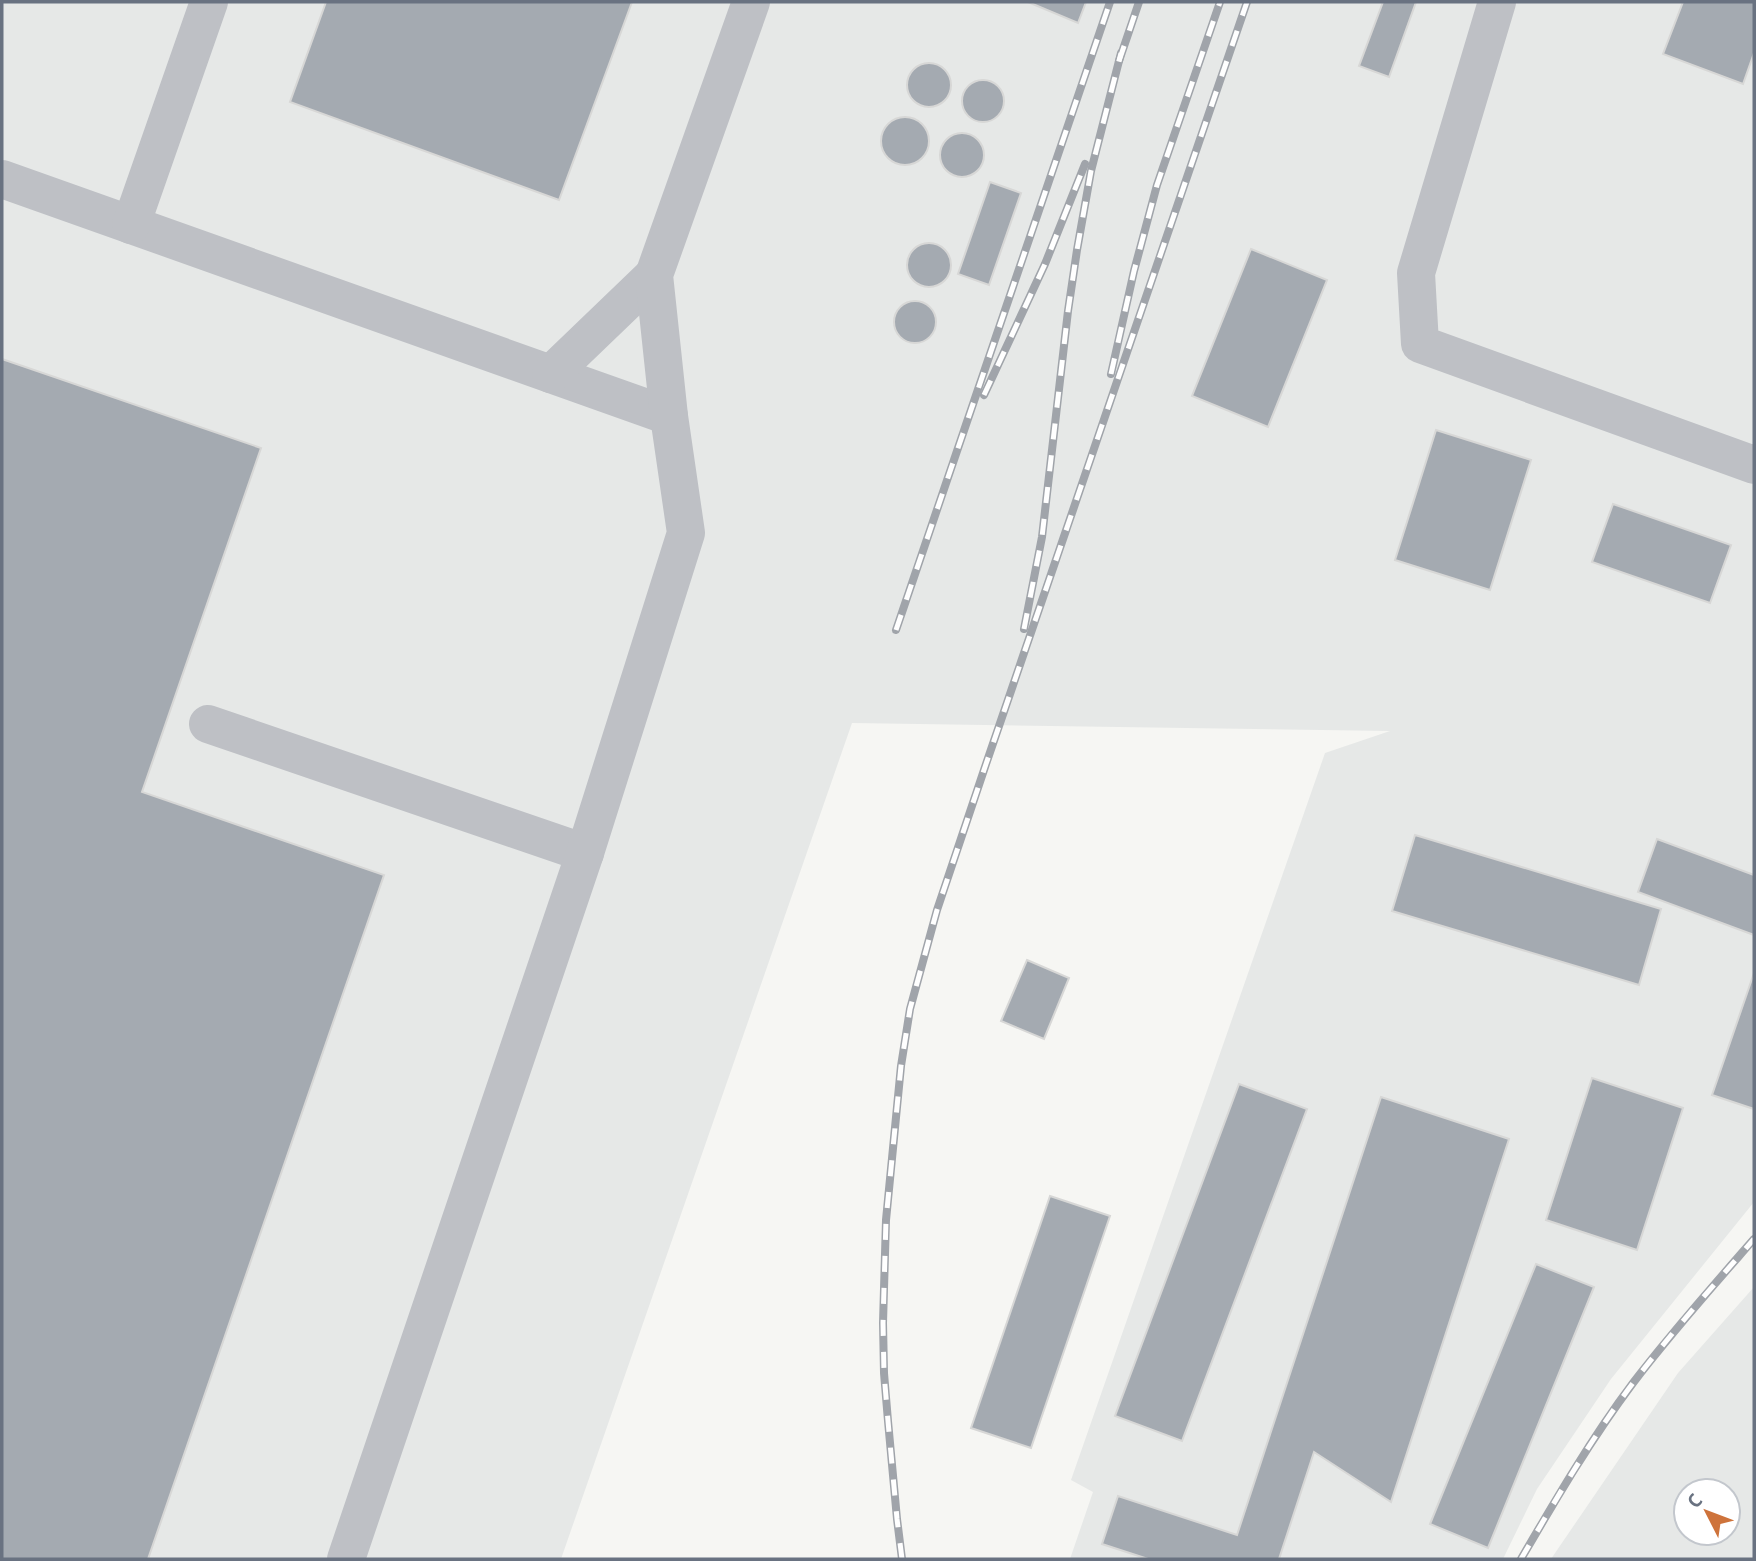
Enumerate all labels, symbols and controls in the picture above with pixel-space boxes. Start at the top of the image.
north arrow [1672,1477,1742,1547]
text: С [1682,1488,1707,1513]

